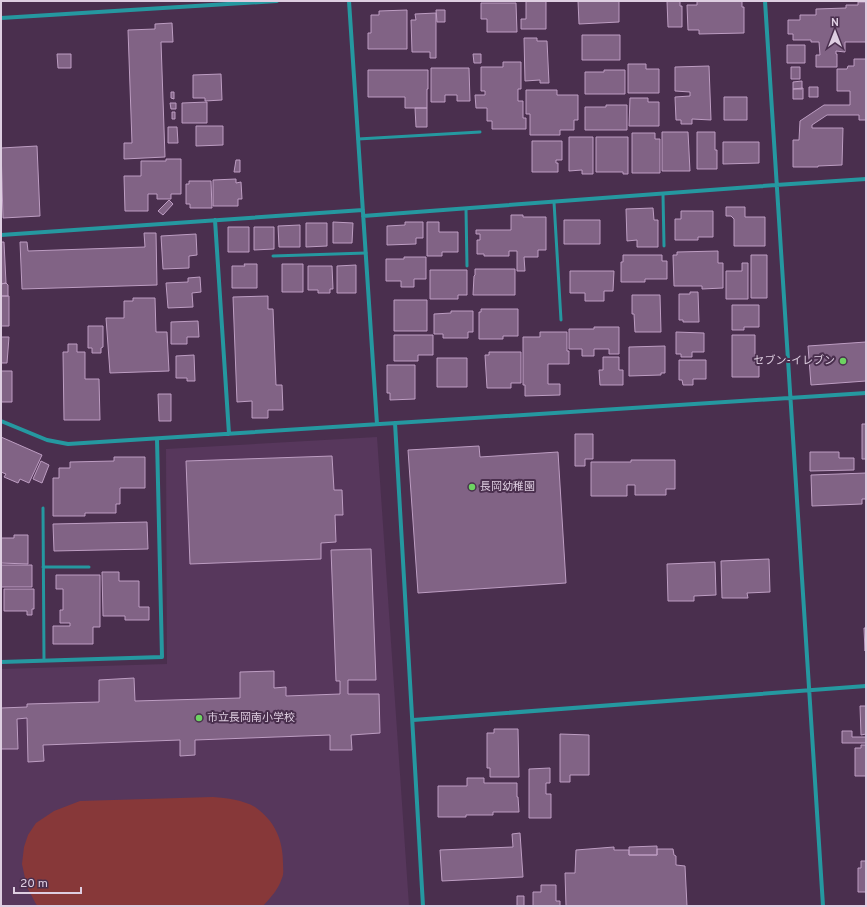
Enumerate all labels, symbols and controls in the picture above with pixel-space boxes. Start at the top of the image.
north arrow [815,12,855,52]
text: N [831,16,839,30]
place label: セブン-イレブン [754,354,835,368]
marker: セブン-イレブン [838,356,848,366]
place label: 長岡幼稚園 [480,480,535,494]
marker: 長岡幼稚園 [467,482,477,492]
place label: 市立長岡南小学校 [207,711,295,725]
marker: 市立長岡南小学校 [194,713,204,723]
scale bar [14,869,81,895]
text: 20 m [20,876,48,892]

